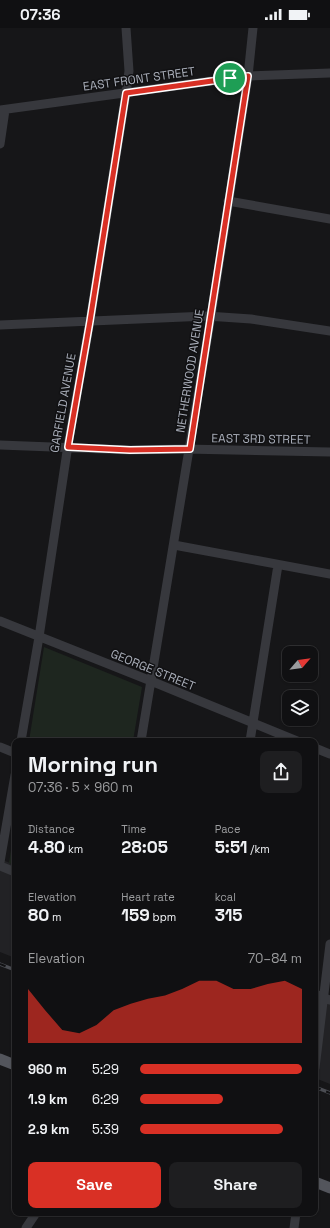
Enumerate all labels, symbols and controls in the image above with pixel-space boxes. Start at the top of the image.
text: 07:36 [20,5,61,24]
pin [213,61,247,95]
street label: EAST FRONT STREET [82,63,196,95]
icon: arrive [219,67,241,89]
street label: NETHERWOOD AVENUE [172,308,208,434]
street label: GARFIELD AVENUE [46,352,80,454]
street label: EAST 3RD STREET [211,430,311,448]
street label: GEORGE STREET [108,646,198,694]
north arrow [282,646,318,682]
map controls [282,646,318,726]
button: layers [282,690,318,726]
text: Morning run [28,750,158,778]
button: share [260,751,302,793]
text: 07:36 · 5 × 960 m [28,779,133,796]
text: Distance [28,822,75,836]
text: Time [121,822,146,836]
text: Pace [215,822,240,836]
text: 4.80 [28,836,65,858]
text: 28:05 [121,836,168,858]
text: 5:51 [215,836,248,858]
text: km [65,842,83,856]
text: /km [248,842,270,856]
text: Elevation [28,890,76,904]
text: Heart rate [121,890,175,904]
text: kcal [215,890,236,904]
text: 80 [28,904,49,926]
text: 159 [121,904,150,926]
text: 315 [215,904,243,926]
text: m [49,910,62,924]
text: bpm [150,910,176,924]
text: Elevation [28,950,85,967]
text: 70–84 m [248,950,302,967]
text: 960 m [28,1061,67,1078]
text: 5:29 [92,1061,119,1078]
text: 1.9 km [28,1091,68,1108]
text: 6:29 [92,1091,119,1108]
text: 2.9 km [28,1121,69,1138]
text: 5:39 [92,1121,119,1138]
button: Save [28,1162,161,1208]
button: Share [169,1162,302,1208]

